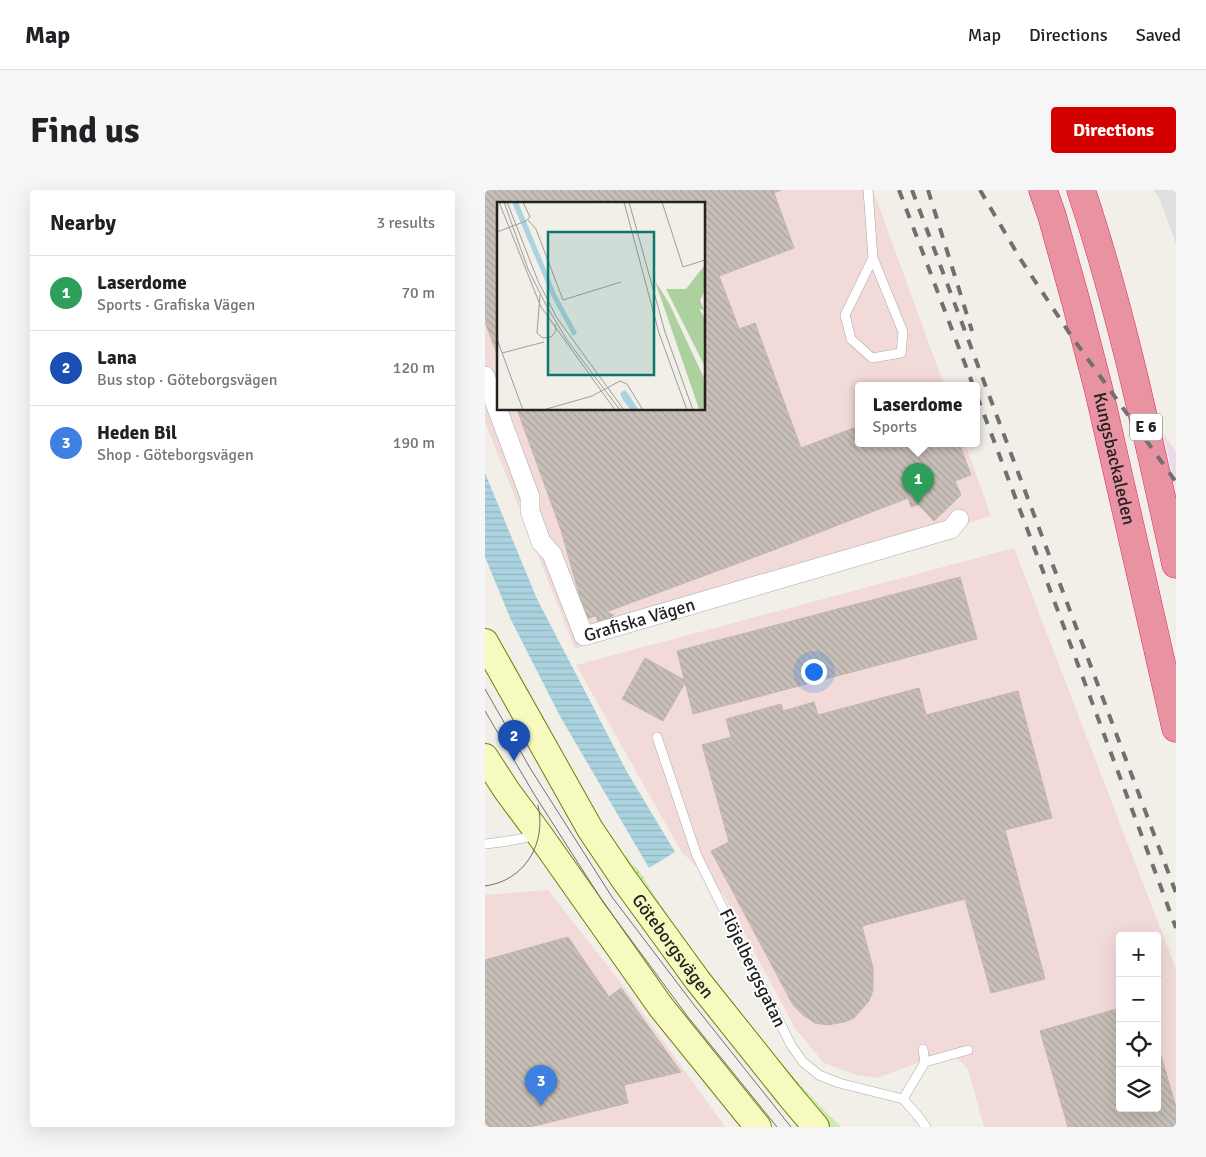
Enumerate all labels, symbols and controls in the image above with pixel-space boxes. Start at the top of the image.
text: Map [25,20,70,50]
text: Map [968,24,1001,46]
text: Directions [1029,24,1108,46]
text: Saved [1136,24,1181,46]
button: Directions [1051,107,1176,153]
text: Find us [30,109,140,152]
inset map [497,202,705,410]
text: Nearby [50,210,116,236]
text: 3 results [376,213,435,233]
text: Laserdome [97,271,187,295]
text: 1 [62,283,70,303]
text: 70 m [401,283,435,303]
text: Sports · Grafiska Vägen [97,295,255,315]
text: Lana [97,346,137,370]
text: 2 [62,358,70,378]
text: 120 m [393,358,435,378]
text: Bus stop · Göteborgsvägen [97,370,277,390]
popup [855,382,980,447]
street label: Kungsbackaleden [1089,390,1140,527]
text: Laserdome [873,393,962,417]
road number: E 6 [1130,413,1162,440]
text: Sports [873,417,917,437]
text: Heden Bil [97,421,177,445]
text: 3 [62,433,70,453]
text: 190 m [393,433,435,453]
text: Shop · Göteborgsvägen [97,445,254,465]
pin: 1 [902,463,934,504]
street label: Grafiska Vägen [581,593,698,646]
your location [801,659,827,685]
pin: 2 [498,720,530,761]
street label: Göteborgsvägen [627,890,719,1003]
street label: Flöjelbergsgatan [715,905,791,1031]
map controls [1116,932,1161,1112]
button: + [1116,932,1161,977]
button: − [1116,977,1161,1022]
button: locate [1116,1022,1161,1067]
pin: 3 [525,1065,557,1106]
button: layers [1116,1067,1161,1112]

